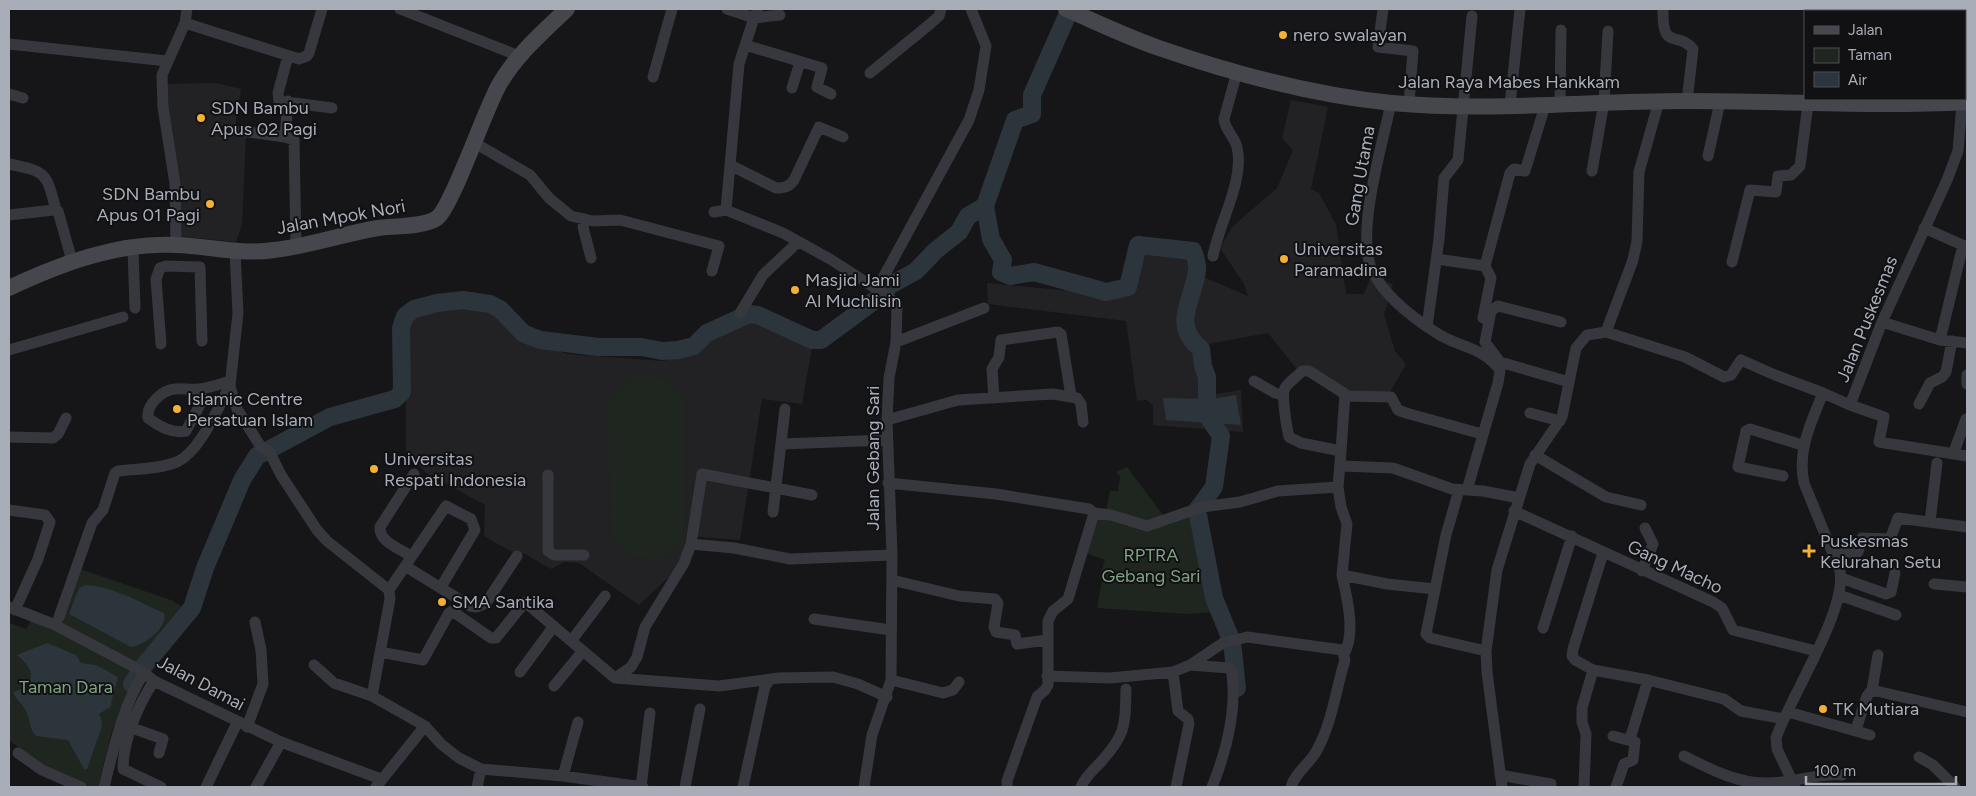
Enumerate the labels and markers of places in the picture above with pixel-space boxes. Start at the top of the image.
place label: nero swalayan [1293,24,1407,46]
marker: nero swalayan [1277,29,1289,41]
place label: SDN Bambu Apus 02 Pagi [211,97,317,140]
marker: SDN Bambu Apus 02 Pagi [195,112,207,124]
place label: SDN Bambu Apus 01 Pagi [97,183,200,226]
marker: SDN Bambu Apus 01 Pagi [204,198,216,210]
place label: Universitas Paramadina [1294,238,1387,281]
marker: Universitas Paramadina [1278,253,1290,265]
place label: Masjid Jami Al Muchlisin [805,269,901,312]
marker: Masjid Jami Al Muchlisin [789,284,801,296]
place label: Islamic Centre Persatuan Islam [187,388,313,431]
marker: Islamic Centre Persatuan Islam [171,403,183,415]
place label: Universitas Respati Indonesia [384,448,526,491]
marker: Universitas Respati Indonesia [368,463,380,475]
place label: Puskesmas Kelurahan Setu [1820,530,1941,573]
marker: Puskesmas Kelurahan Setu [1802,544,1816,558]
place label: SMA Santika [452,591,554,613]
marker: SMA Santika [436,596,448,608]
place label: TK Mutiara [1833,698,1919,720]
marker: TK Mutiara [1817,703,1829,715]

